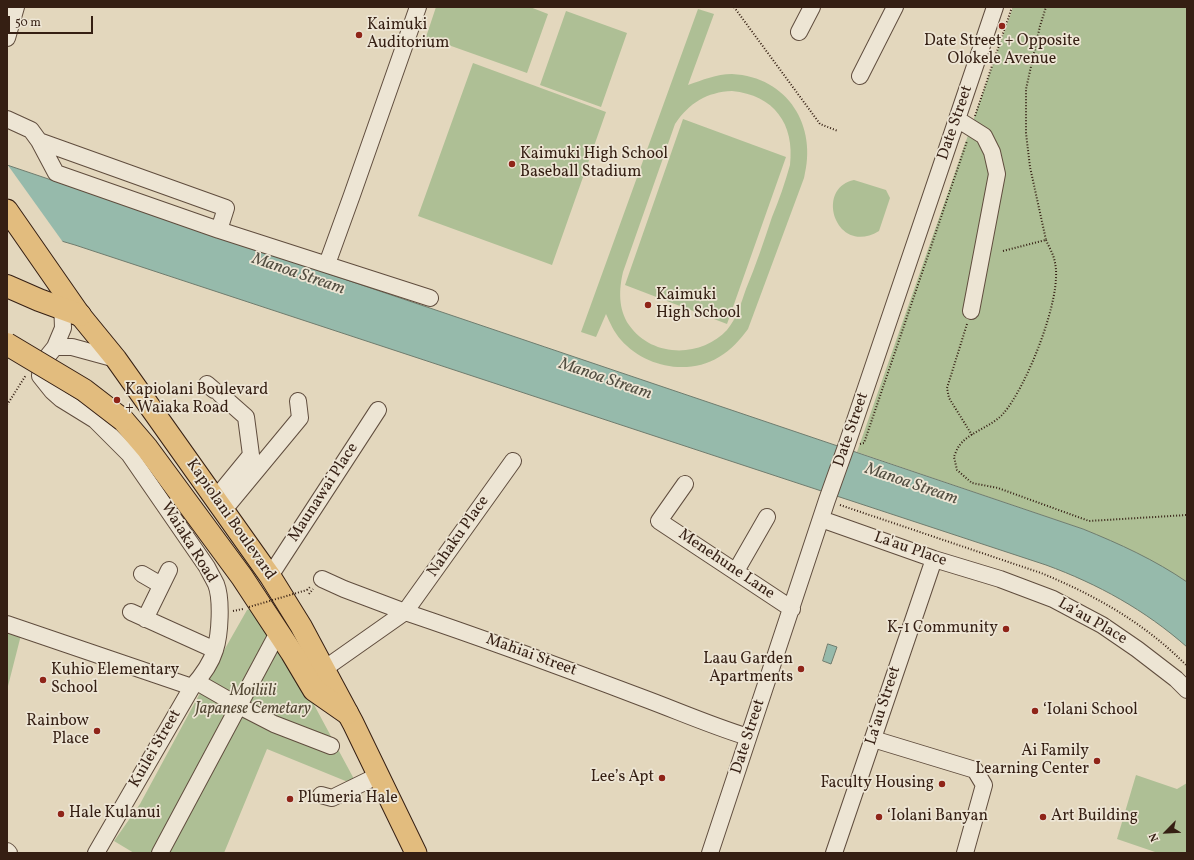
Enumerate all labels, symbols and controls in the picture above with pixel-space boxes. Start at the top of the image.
scale bar [10,8,95,34]
text: 50 m [15,15,41,31]
place label: Kaimuki Auditorium [367,16,449,54]
marker: Date Street + Opposite Olokele Avenue [997,21,1007,31]
marker: Kaimuki Auditorium [354,30,364,40]
place label: Date Street + Opposite Olokele Avenue [924,32,1080,70]
street label: Date Street [934,83,978,163]
place label: Kaimuki High School Baseball Stadium [520,145,668,183]
marker: Kaimuki High School Baseball Stadium [507,159,517,169]
water label: Manoa Stream [249,250,347,300]
place label: Kaimuki High School [656,286,741,324]
marker: Kaimuki High School [643,300,653,310]
water label: Manoa Stream [556,355,654,405]
place label: Kapiolani Boulevard + Waiaka Road [125,381,268,419]
street label: Date Street [830,390,874,470]
marker: Kapiolani Boulevard + Waiaka Road [112,395,122,405]
street label: Maunawai Place [285,440,363,546]
street label: Kapiolani Boulevard [181,456,279,584]
water label: Manoa Stream [862,460,960,510]
street label: Nahaku Place [424,493,494,581]
street label: Waiaka Road [156,499,220,587]
street label: Menehune Lane [674,526,778,604]
street label: La'au Place [871,529,949,571]
street label: Laʻau Place [1054,595,1130,649]
place label: K-1 Community [887,619,998,639]
marker: K-1 Community [1001,624,1011,634]
street label: Mahiai Street [483,631,579,681]
place label: Laau Garden Apartments [703,650,793,688]
place label: Kuhio Elementary School [51,661,179,699]
marker: Laau Garden Apartments [796,664,806,674]
street label: Laʻau Street [862,664,906,748]
marker: Kuhio Elementary School [38,675,48,685]
park label: Moiliili Japanese Cemetary [195,682,311,720]
street label: Date Street [728,697,770,777]
place label: ʻIolani School [1043,701,1138,721]
marker: ʻIolani School [1030,706,1040,716]
street label: Kuilei Street [126,707,186,791]
place label: Rainbow Place [26,712,89,750]
marker: Rainbow Place [92,726,102,736]
place label: Ai Family Learning Center [975,742,1089,780]
marker: Ai Family Learning Center [1092,756,1102,766]
place label: Lee’s Apt [591,768,654,788]
marker: Lee’s Apt [657,773,667,783]
place label: Faculty Housing [820,774,934,794]
marker: Faculty Housing [937,779,947,789]
place label: Plumeria Hale [298,789,398,809]
marker: Plumeria Hale [285,794,295,804]
place label: Hale Kulanui [69,804,161,824]
place label: ʻIolani Banyan [887,807,988,827]
place label: Art Building [1051,807,1138,827]
marker: Hale Kulanui [56,809,66,819]
marker: ʻIolani Banyan [874,812,884,822]
marker: Art Building [1038,812,1048,822]
north arrow [1146,812,1186,852]
text: N [1146,830,1163,844]

